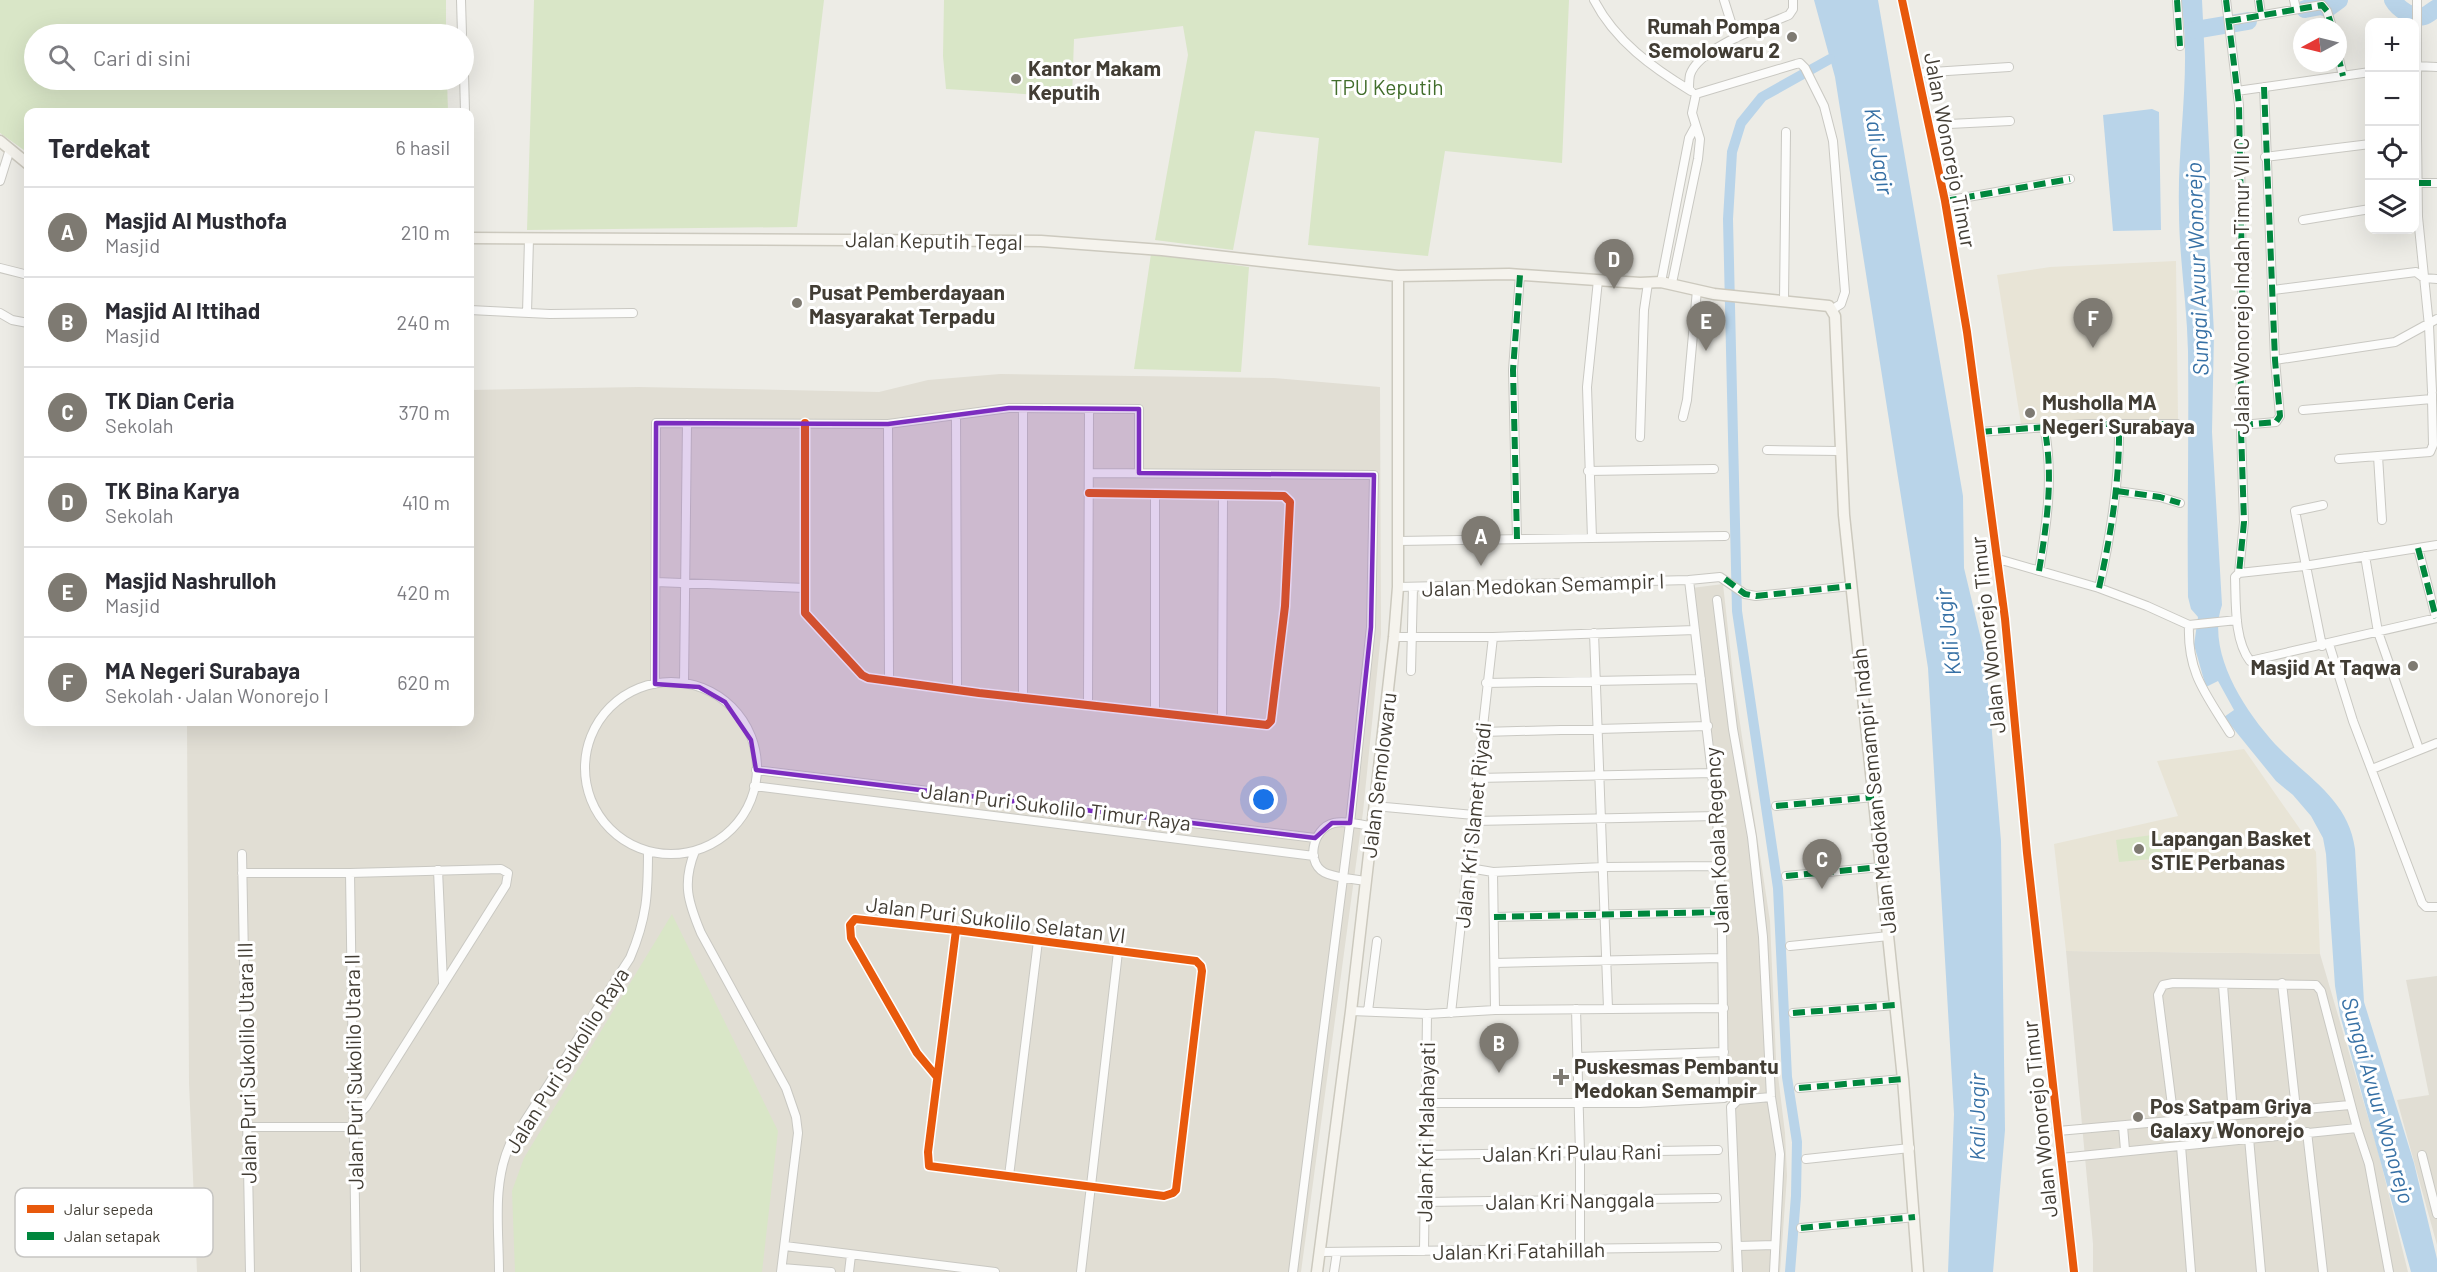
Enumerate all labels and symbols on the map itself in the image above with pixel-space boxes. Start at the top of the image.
place label: Rumah Pompa Semolowaru 2 [1647,13,1780,62]
north arrow [2293,18,2347,72]
marker: Rumah Pompa Semolowaru 2 [1785,30,1799,44]
street label: Jalan Wonorejo Timur [1920,50,1982,250]
place label: Kantor Makam Keputih [1028,55,1161,104]
marker: Kantor Makam Keputih [1009,72,1023,86]
park label: TPU Keputih [1330,74,1444,99]
water label: Kali Jagir [1860,106,1900,198]
street label: Jalan Wonorejo Indah Timur VII C [2228,138,2253,434]
water label: Sungai Avuur Wonorejo [2179,162,2213,376]
street label: Jalan Keputih Tegal [845,226,1023,254]
pin: D [1594,240,1634,289]
place label: Pusat Pemberdayaan Masyarakat Terpadu [809,279,1005,328]
marker: Pusat Pemberdayaan Masyarakat Terpadu [790,296,804,310]
pin: F [2074,298,2112,348]
pin: E [1686,302,1726,351]
place label: Musholla MA Negeri Surabaya [2042,389,2195,438]
marker: Musholla MA Negeri Surabaya [2023,406,2037,420]
pin: A [1462,516,1500,566]
street label: Jalan Wonorejo Timur [1964,535,2010,735]
street label: Jalan Medokan Semampir I [1421,567,1665,601]
water label: Kali Jagir [1929,586,1965,677]
street label: Jalan Medokan Semampir Indah [1846,647,1900,935]
place label: Masjid At Taqwa [2250,654,2401,679]
marker: Masjid At Taqwa [2406,659,2420,673]
street label: Jalan Semolowaru [1355,691,1401,859]
street label: Jalan Kri Slamet Riyadi [1449,721,1495,929]
street label: Jalan Koala Regency [1699,746,1733,934]
street label: Jalan Puri Sukolilo Timur Raya [920,777,1192,835]
your location [1249,785,1278,814]
place label: Lapangan Basket STIE Perbanas [2151,825,2311,874]
pin: C [1802,840,1842,889]
marker: Lapangan Basket STIE Perbanas [2132,842,2146,856]
street label: Jalan Puri Sukolilo Selatan VI [865,891,1127,947]
street label: Jalan Puri Sukolilo Utara III [231,942,261,1184]
street label: Jalan Puri Sukolilo Utara II [338,954,368,1190]
street label: Jalan Puri Sukolilo Raya [499,963,633,1157]
water label: Sungai Avuur Wonorejo [2337,994,2421,1206]
street label: Jalan Wonorejo Timur [2016,1019,2062,1219]
pin: B [1480,1024,1518,1073]
street label: Jalan Kri Malahayati [1411,1042,1439,1222]
place label: Puskesmas Pembantu Medokan Semampir [1574,1053,1779,1102]
marker: Puskesmas Pembantu Medokan Semampir [1552,1068,1570,1086]
water label: Kali Jagir [1963,1072,1989,1161]
place label: Pos Satpam Griya Galaxy Wonorejo [2150,1093,2312,1142]
marker: Pos Satpam Griya Galaxy Wonorejo [2131,1110,2145,1124]
street label: Jalan Kri Pulau Rani [1482,1138,1662,1166]
street label: Jalan Kri Nanggala [1485,1186,1655,1214]
legend [15,1188,213,1257]
text: Jalur sepeda [64,1199,153,1218]
text: Jalan setapak [64,1226,160,1245]
street label: Jalan Kri Fatahillah [1432,1236,1606,1264]

